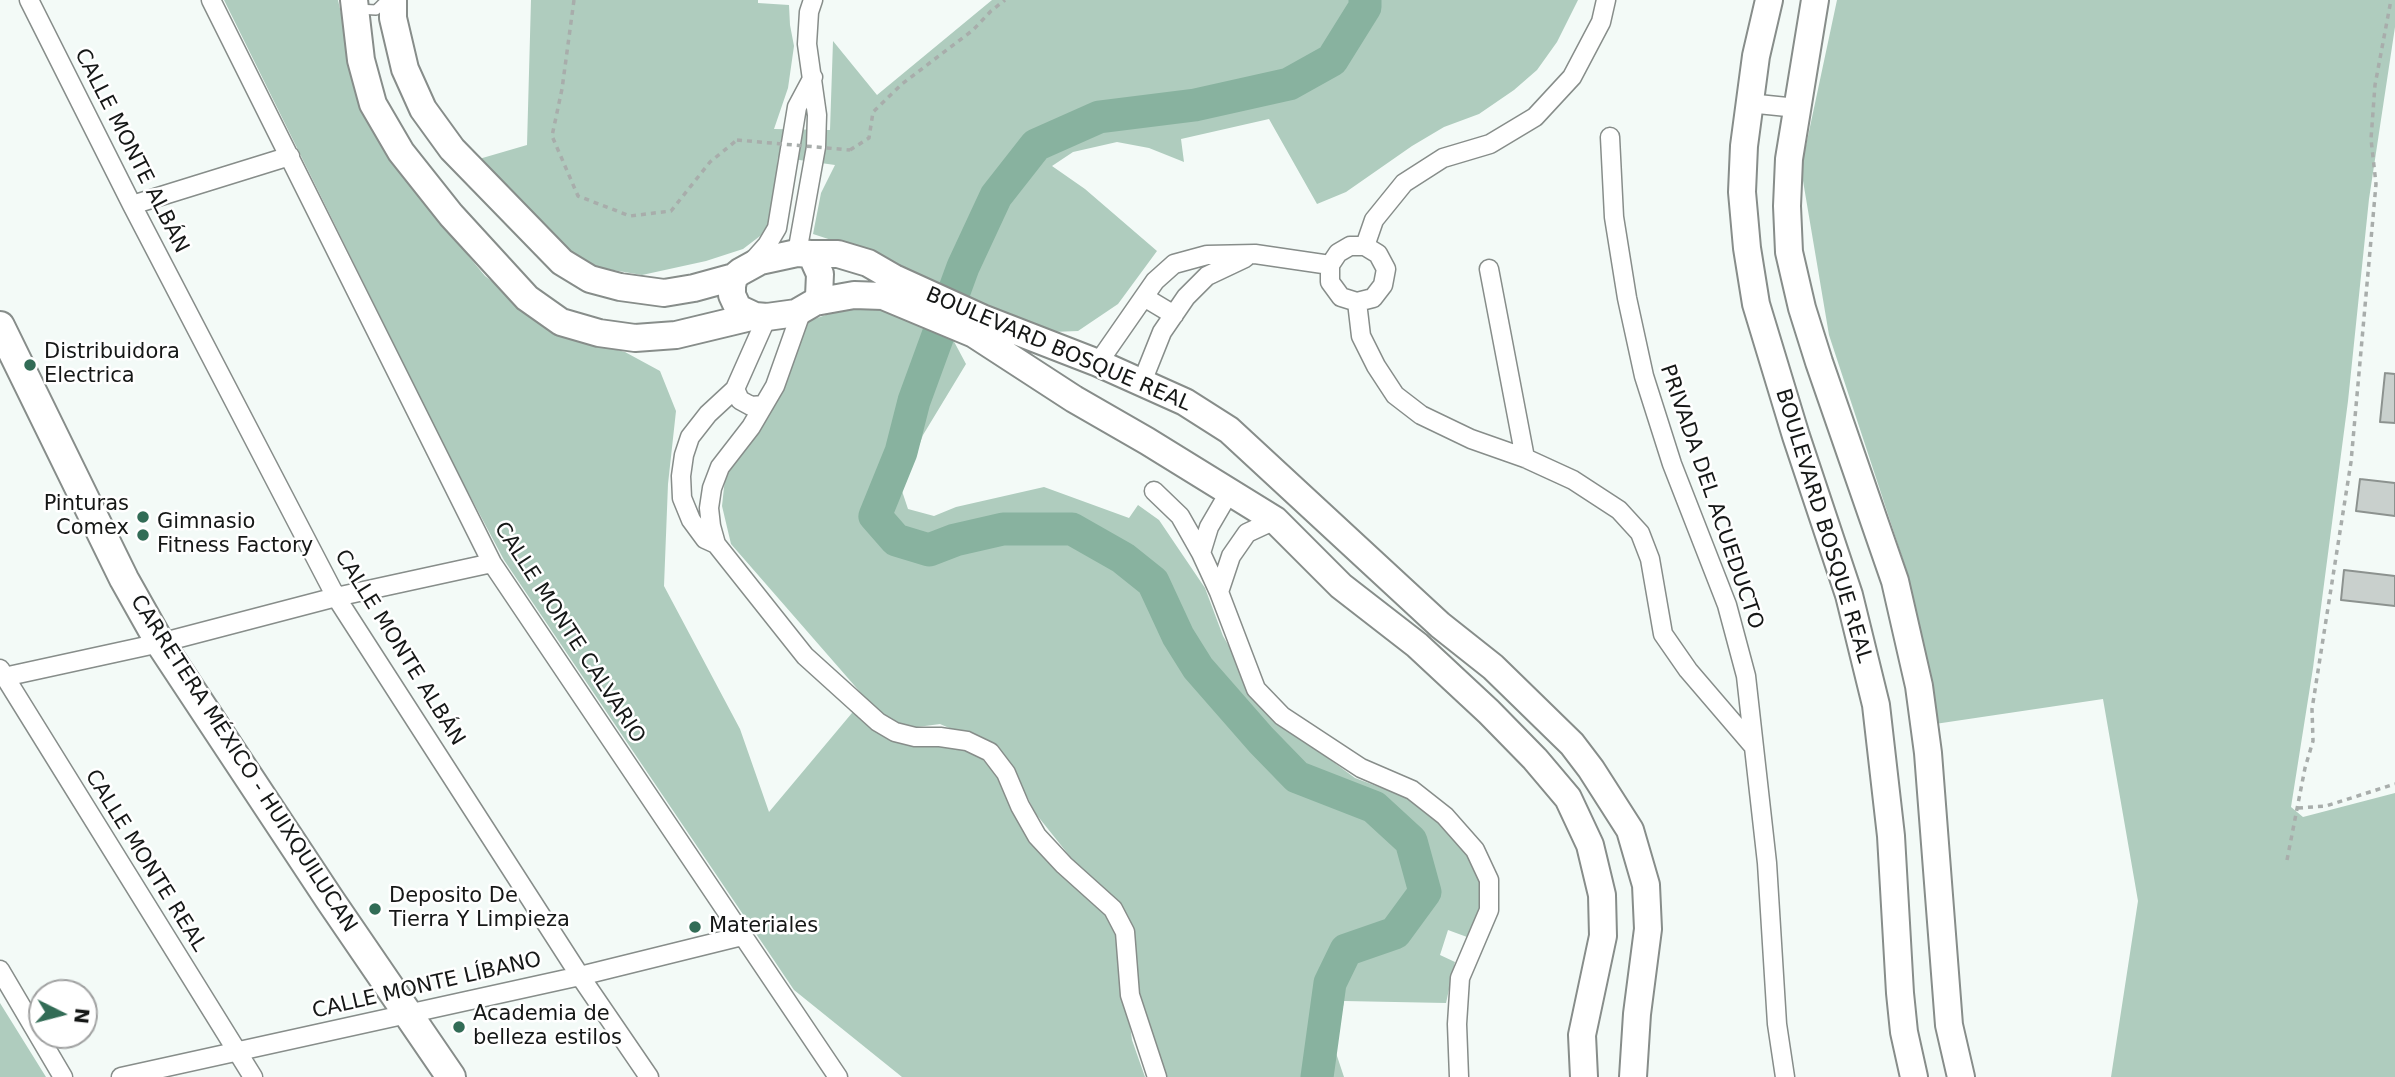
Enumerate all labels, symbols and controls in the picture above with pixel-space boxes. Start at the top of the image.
street label: CALLE MONTE ALBÁN [68,45,194,257]
street label: BOULEVARD BOSQUE REAL [922,283,1194,417]
place label: Distribuidora Electrica [44,340,180,390]
marker: Distribuidora Electrica [22,357,38,373]
street label: PRIVADA DEL ACUEDUCTO [1654,361,1768,633]
street label: BOULEVARD BOSQUE REAL [1769,386,1877,666]
place label: Pinturas Comex [44,492,129,542]
marker: Pinturas Comex [135,509,151,525]
place label: Gimnasio Fitness Factory [157,510,313,560]
street label: CALLE MONTE CALVARIO [488,518,650,748]
marker: Gimnasio Fitness Factory [135,527,151,543]
street label: CALLE MONTE ALBÁN [328,545,470,751]
street label: CARRETERA MÉXICO - HUIXQUILUCAN [124,591,362,937]
street label: CALLE MONTE REAL [79,766,211,956]
place label: Deposito De Tierra Y Limpieza [389,884,570,934]
marker: Deposito De Tierra Y Limpieza [367,901,383,917]
place label: Materiales [709,914,818,940]
marker: Materiales [687,919,703,935]
street label: CALLE MONTE LÍBANO [310,947,544,1025]
north arrow [28,979,98,1049]
place label: Academia de belleza estilos [473,1002,622,1052]
text: N [70,1007,94,1025]
marker: Academia de belleza estilos [451,1019,467,1035]

